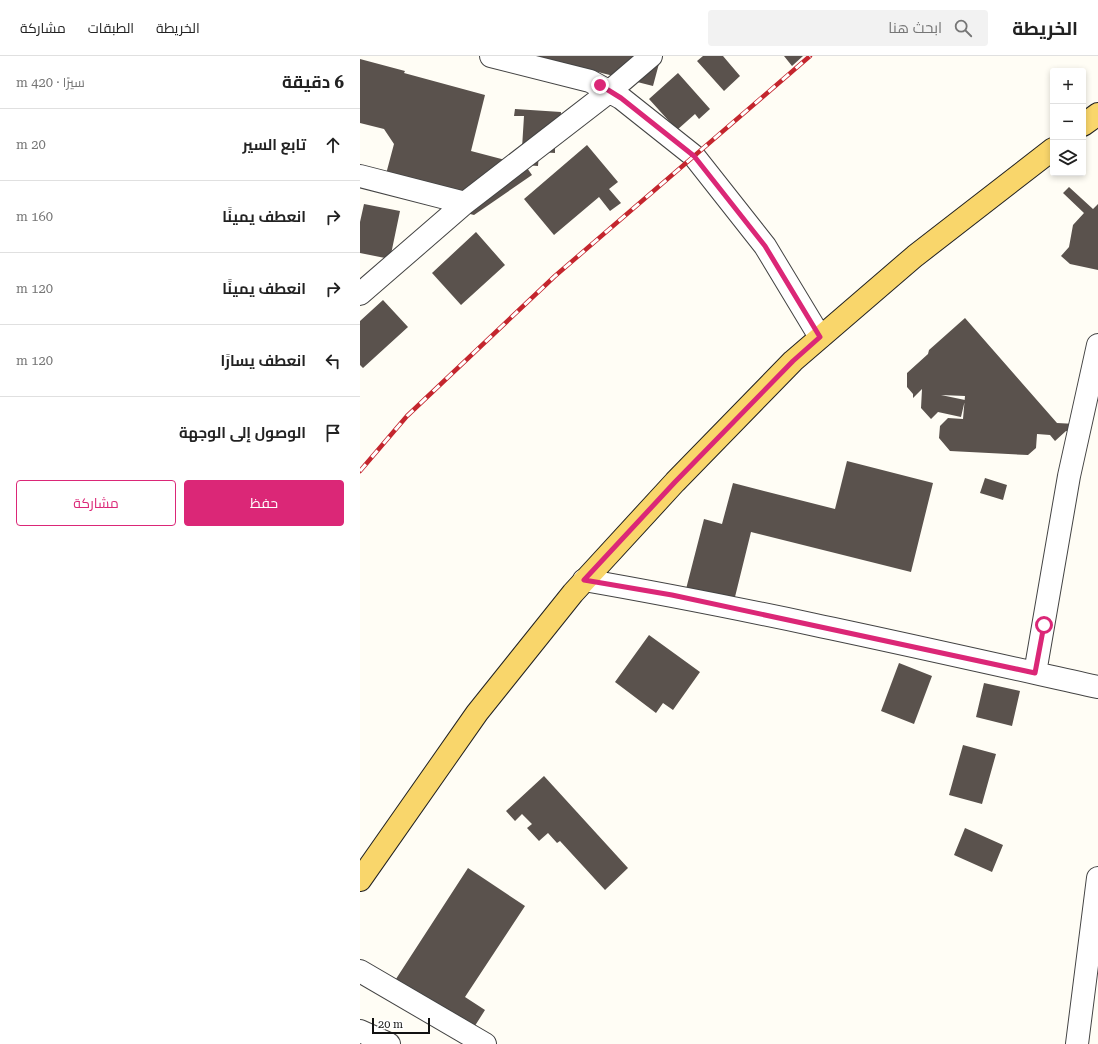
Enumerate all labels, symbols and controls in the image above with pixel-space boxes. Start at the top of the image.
search box [708,10,988,46]
icon: search [952,17,974,39]
text: الخريطة [1012,17,1078,40]
text: ابحث هنا [888,19,942,37]
text: مشاركة [20,20,66,36]
text: الطبقات [88,20,134,36]
text: الخريطة [156,20,200,36]
map controls [1050,68,1086,176]
button: + [1050,68,1086,104]
text: 6 دقيقة [282,72,344,92]
text: سيرًا · 420 m [16,75,85,90]
route end [591,76,609,94]
button: − [1050,104,1086,140]
icon: ahead [322,134,344,156]
text: تابع السير [243,136,306,154]
text: 20 m [16,137,46,152]
button: layers [1050,140,1086,176]
icon: right [322,206,344,228]
text: انعطف يمينًا [222,208,306,226]
text: 160 m [16,209,53,224]
icon: right [322,278,344,300]
text: انعطف يمينًا [222,280,306,298]
text: 120 m [16,281,53,296]
icon: left [322,350,344,372]
text: انعطف يسارًا [220,352,306,370]
text: 120 m [16,353,53,368]
icon: arrive [322,422,344,444]
text: الوصول إلى الوجهة [179,424,306,442]
button: مشاركة [16,480,176,526]
button: حفظ [184,480,344,526]
route start [1035,616,1053,634]
scale bar [372,1016,430,1035]
text: 20 m [378,1018,403,1031]

